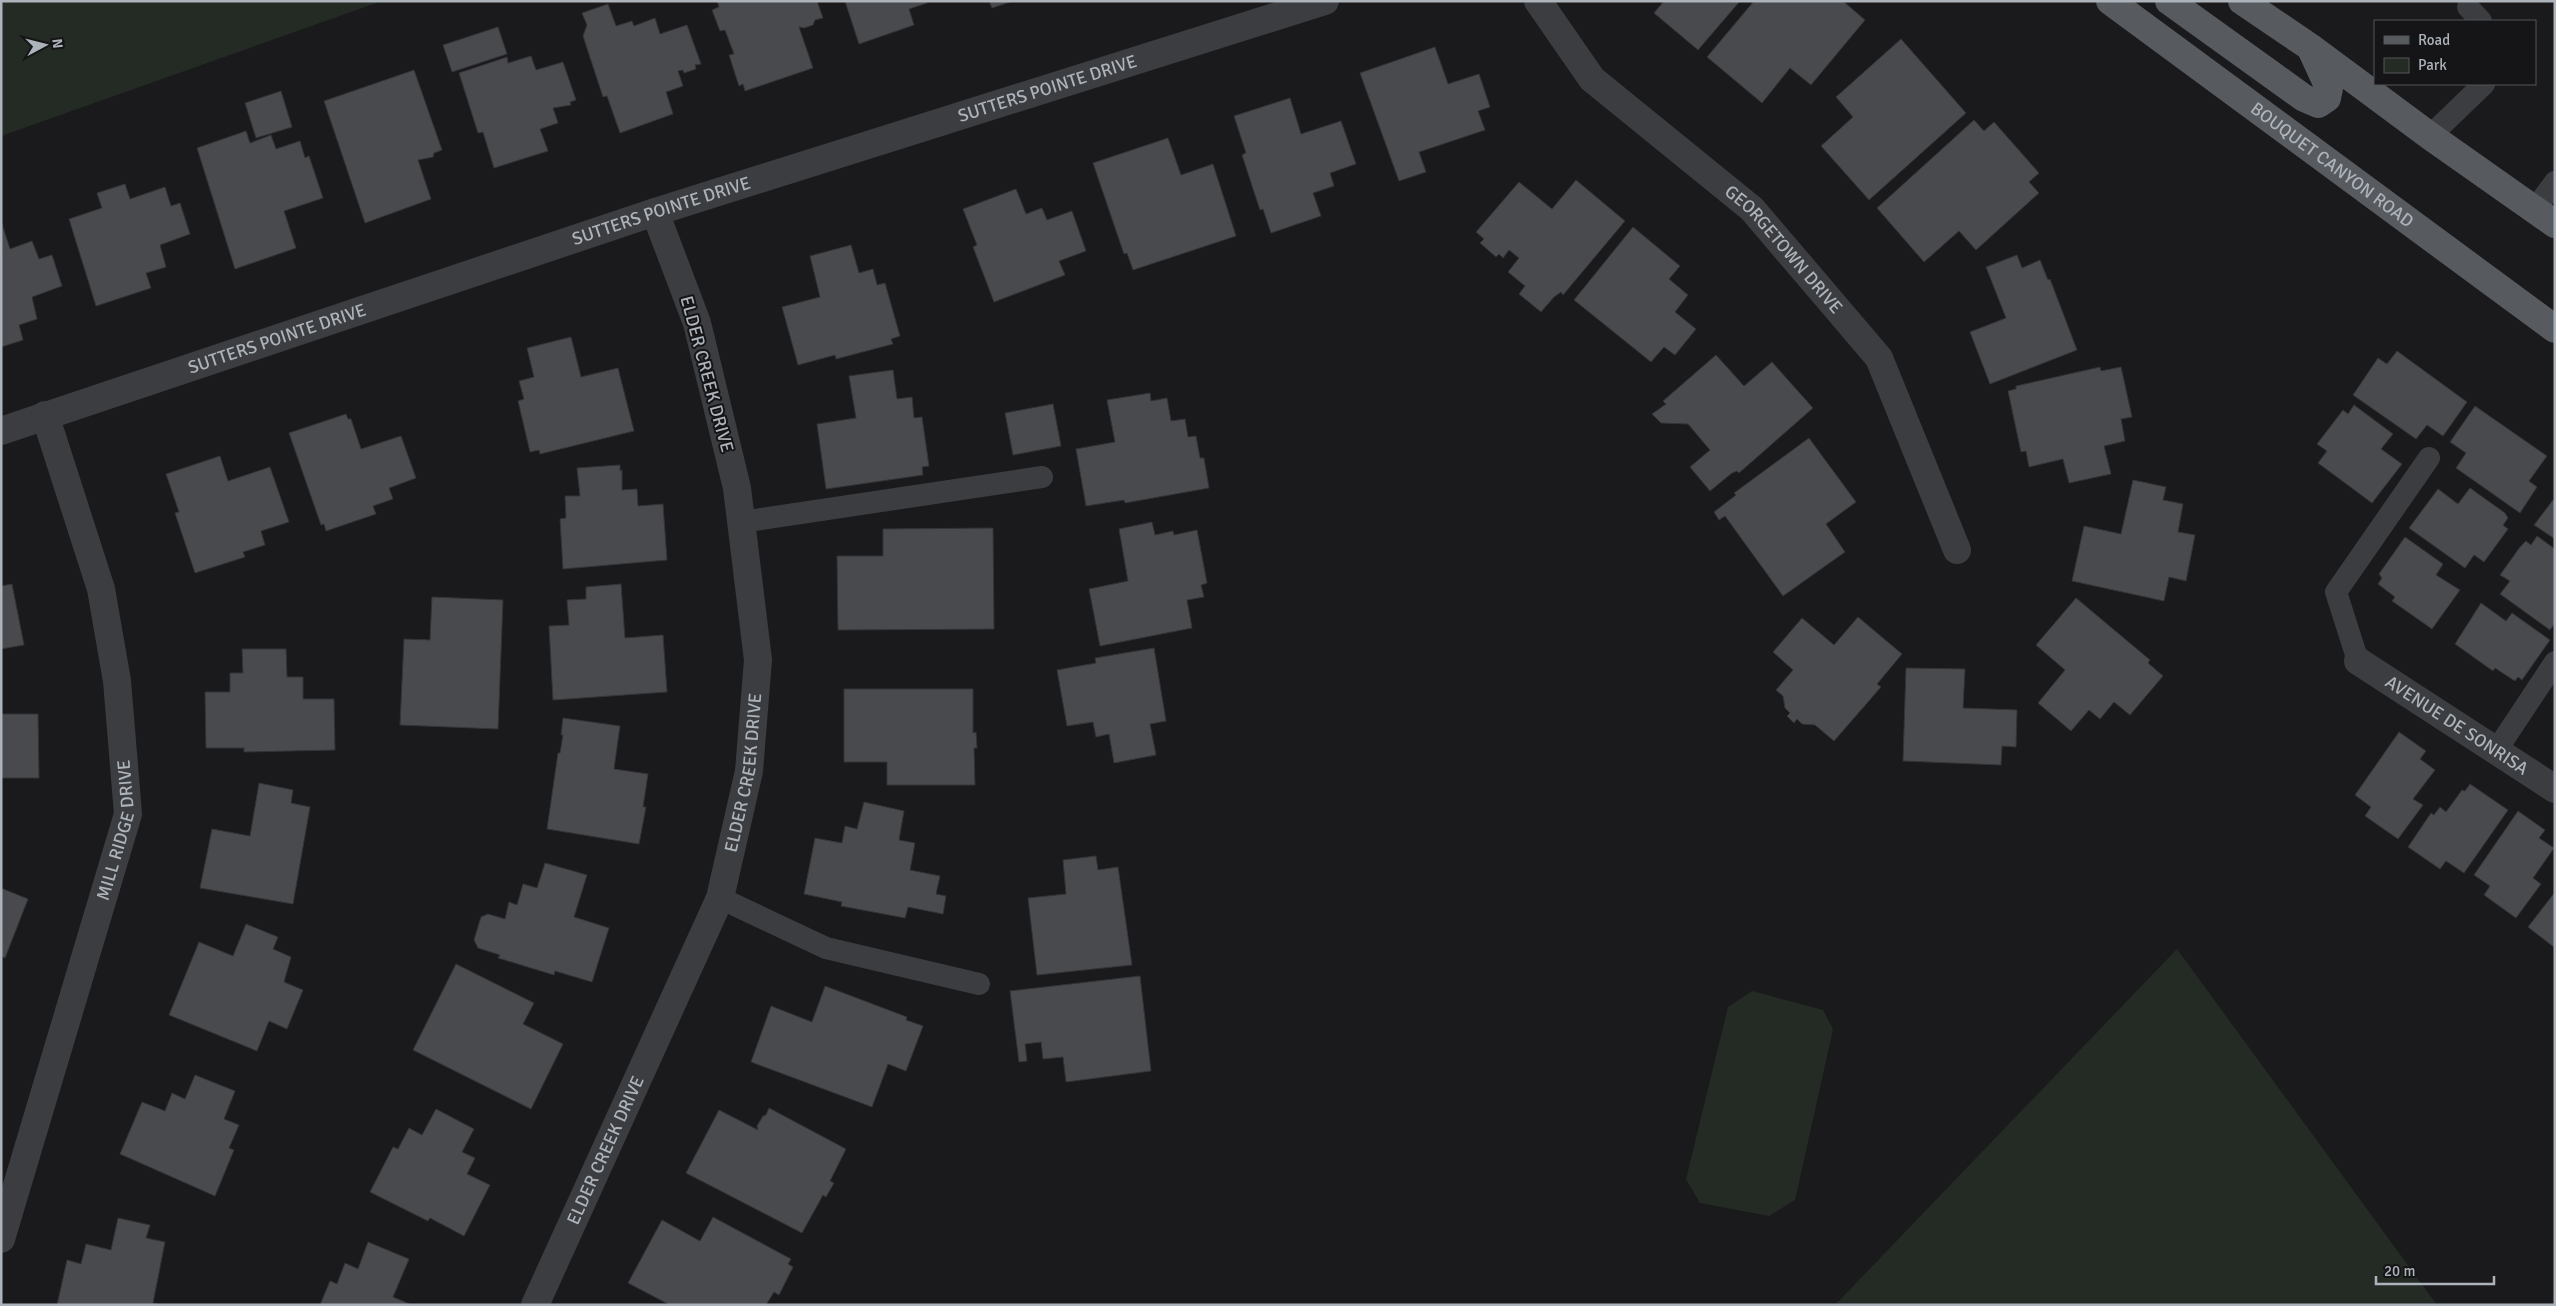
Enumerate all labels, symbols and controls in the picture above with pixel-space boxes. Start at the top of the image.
north arrow [20,20,70,70]
legend [2374,20,2536,85]
text: Road [2418,31,2450,49]
text: N [48,38,66,49]
street label: SUTTERS POINTE DRIVE [955,50,1139,127]
text: Park [2418,56,2447,74]
street label: BOUQUET CANYON ROAD [2246,97,2418,232]
street label: SUTTERS POINTE DRIVE [569,172,753,250]
street label: GEORGETOWN DRIVE [1720,180,1847,318]
street label: ELDER CREEK DRIVE [676,293,738,455]
street label: SUTTERS POINTE DRIVE [185,299,369,379]
street label: AVENUE DE SONRISA [2381,671,2533,780]
street label: ELDER CREEK DRIVE [720,692,766,854]
street label: MILL RIDGE DRIVE [92,759,139,903]
street label: ELDER CREEK DRIVE [562,1072,649,1228]
scale bar [2376,1254,2494,1286]
text: 20 m [2384,1262,2415,1280]

